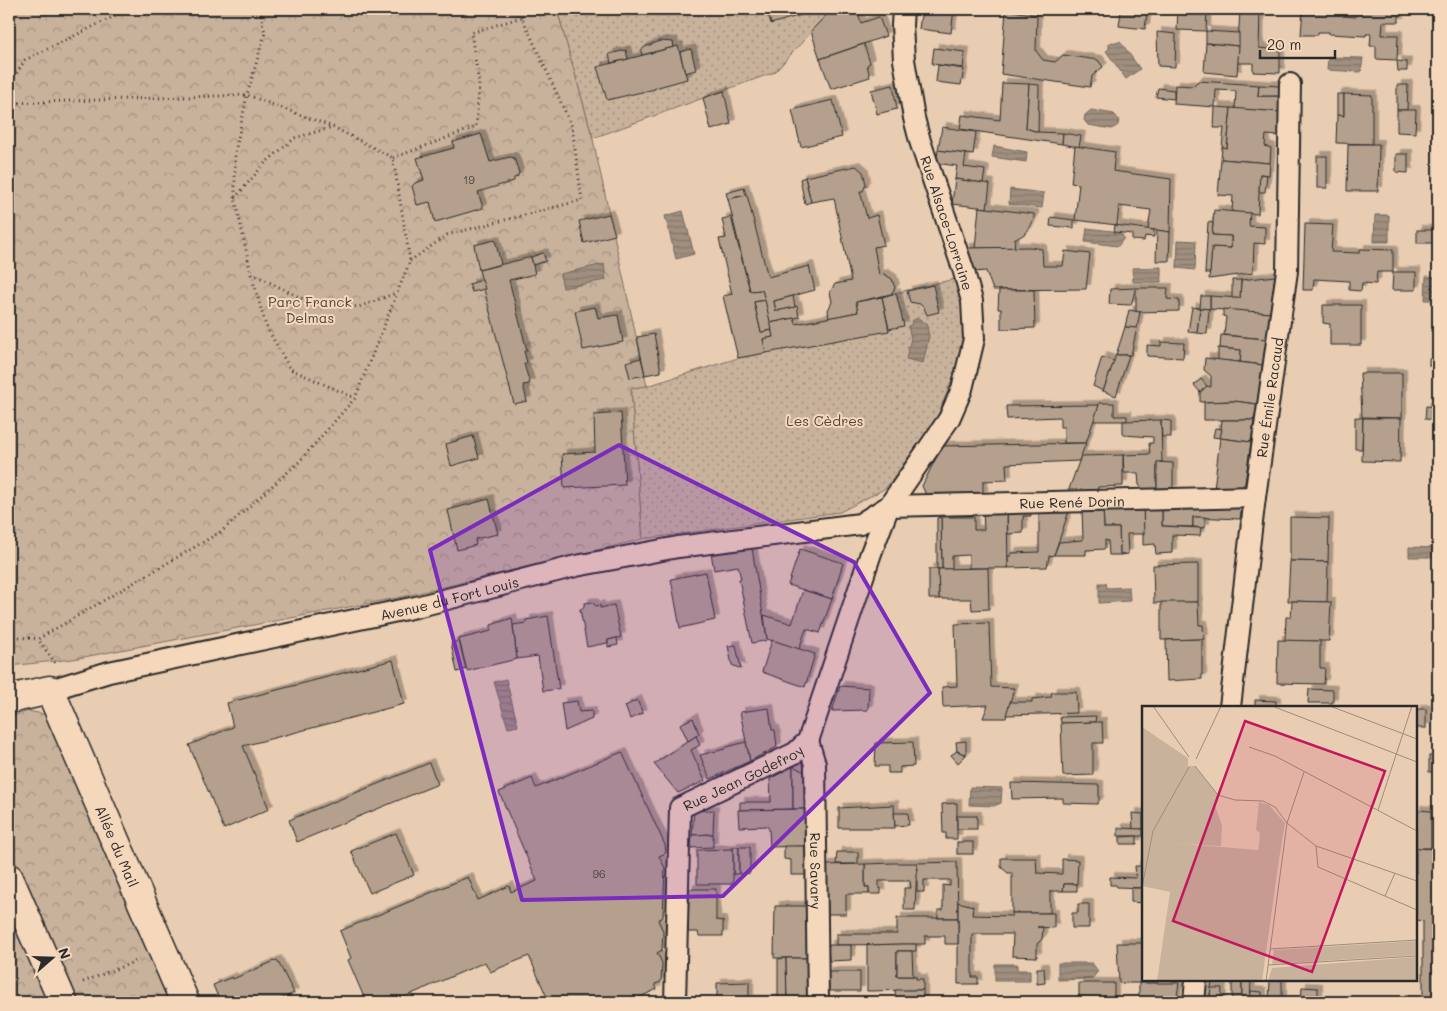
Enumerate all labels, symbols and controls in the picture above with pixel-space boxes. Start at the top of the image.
scale bar [1260,28,1334,60]
text: 20 m [1267,34,1301,54]
street label: Rue Alsace-Lorraine [916,153,978,293]
house number: 19 [463,172,475,187]
park label: Parc Franck Delmas [268,292,352,327]
street label: Rue Émile Racaud [1251,336,1287,459]
park label: Les Cèdres [786,411,864,430]
street label: Rue René Dorin [1019,491,1125,512]
street label: Avenue du Fort Louis [378,572,521,624]
inset map [1142,706,1417,981]
street label: Rue Jean Godefroy [680,740,807,815]
street label: Allée du Mail [91,802,144,890]
street label: Rue Savary [806,832,826,910]
house number: 96 [592,866,606,881]
north arrow [28,934,78,984]
text: N [54,945,75,962]

